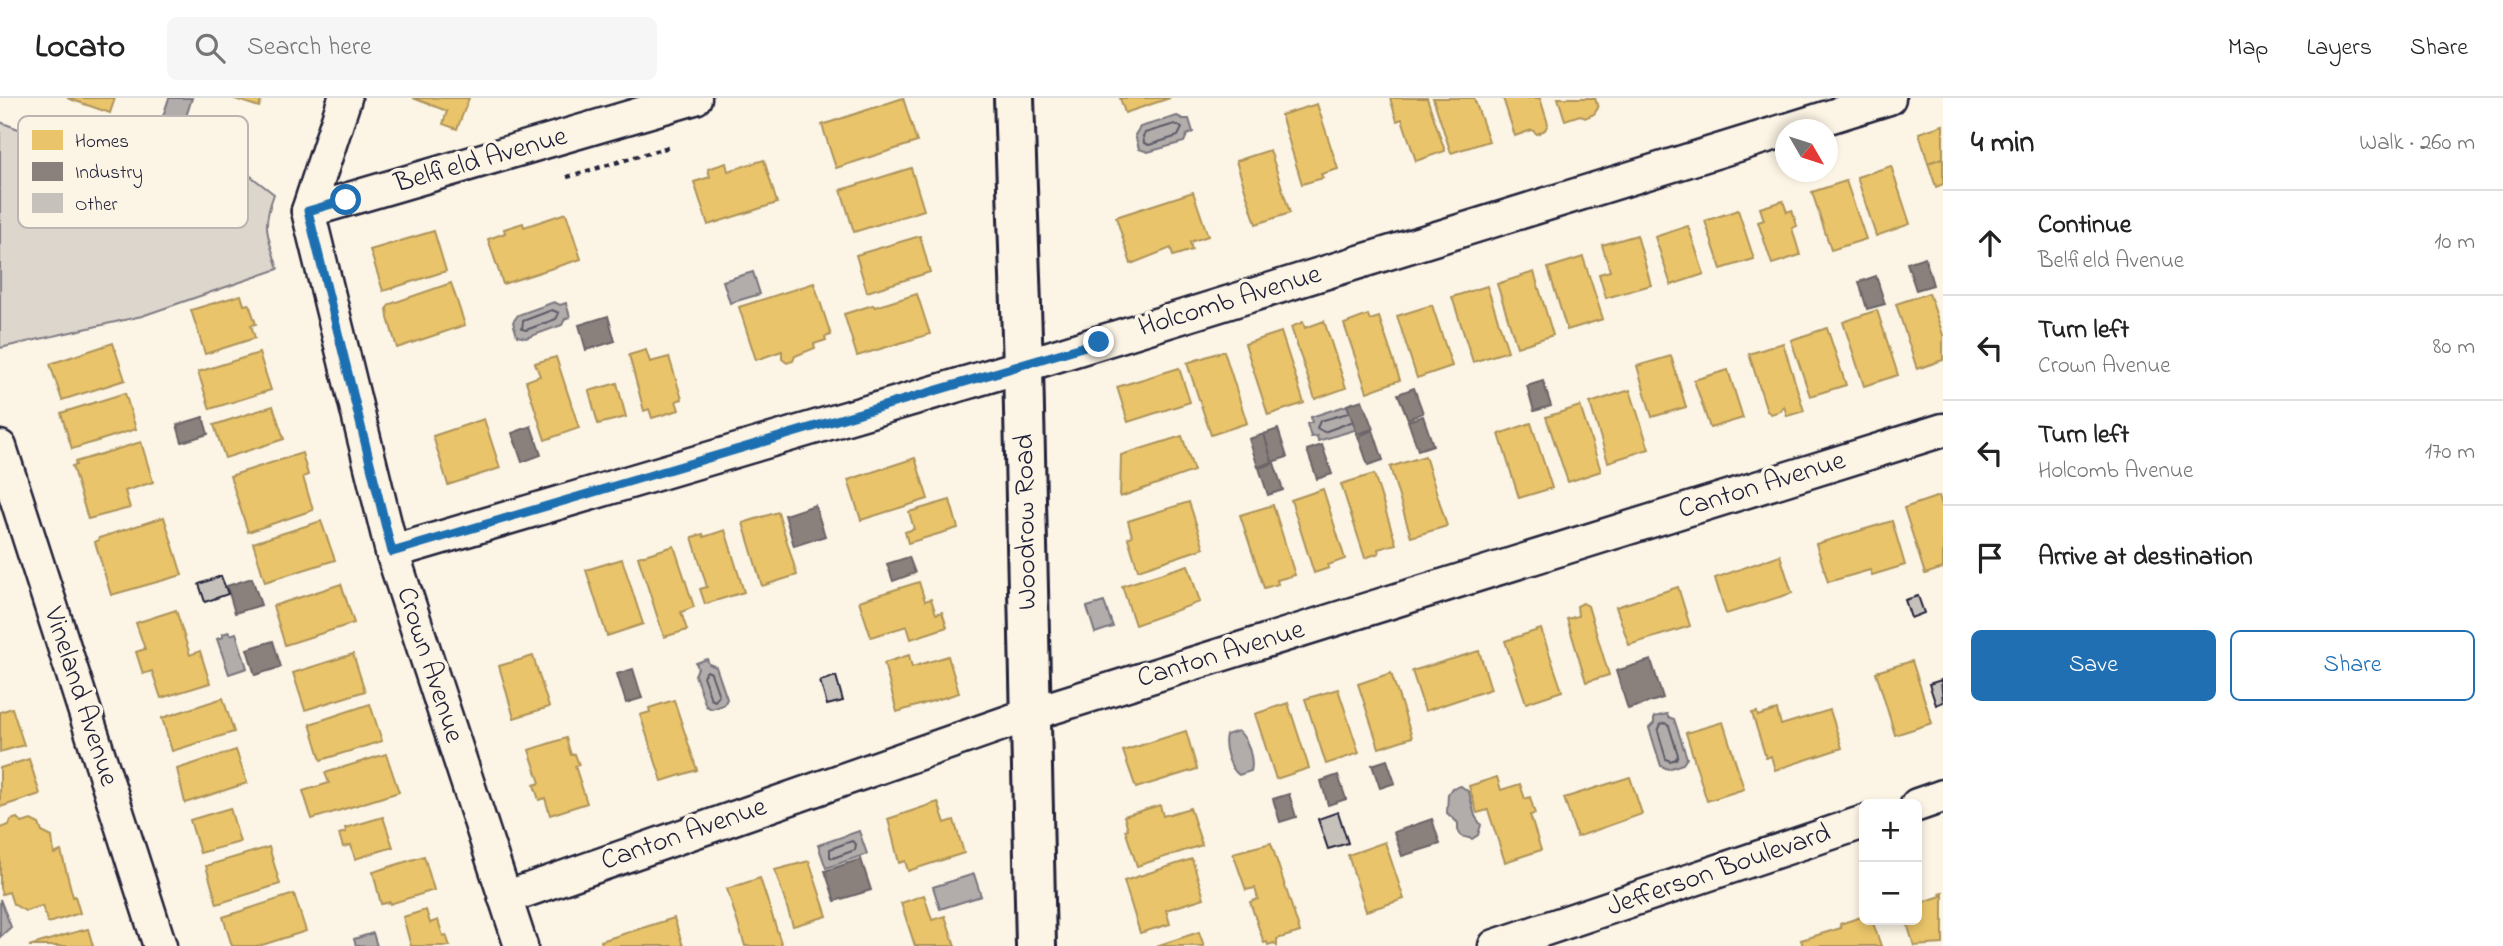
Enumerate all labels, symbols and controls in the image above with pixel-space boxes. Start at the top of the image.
search box [167,17,657,80]
text: Locato [35,24,125,72]
icon: search [191,29,229,67]
text: Search here [247,29,372,67]
text: Map [2228,31,2268,66]
text: Layers [2306,31,2372,66]
text: Share [2410,31,2468,66]
legend [18,116,248,228]
street label: Belfield Avenue [389,117,573,205]
north arrow [1775,119,1838,182]
text: 4 min [1971,122,2034,166]
text: Walk · 260 m [2359,127,2475,160]
text: Homes [75,129,129,156]
text: Industry [75,160,143,188]
route start [330,184,361,215]
text: Other [75,192,117,219]
text: Continue [2038,207,2131,245]
icon: ahead [1971,224,2009,262]
text: 10 m [2434,226,2475,259]
text: Belfield Avenue [2038,245,2184,278]
street label: Holcomb Avenue [1134,255,1327,349]
text: Turn left [2038,312,2129,350]
route end [1083,326,1114,357]
icon: left [1971,329,2009,367]
text: 80 m [2433,331,2475,364]
text: Crown Avenue [2038,350,2171,383]
text: Turn left [2038,417,2129,455]
street label: Woodrow Road [1005,433,1049,610]
icon: left [1971,434,2009,472]
text: 170 m [2425,436,2475,469]
street label: Canton Avenue [1673,441,1851,531]
text: Holcomb Avenue [2038,455,2193,488]
icon: arrive [1971,539,2009,577]
text: Arrive at destination [2038,539,2253,577]
street label: Crown Avenue [385,582,474,749]
street label: Vineland Avenue [31,601,128,792]
street label: Canton Avenue [1132,610,1310,700]
button: Save [1971,630,2216,701]
button: Share [2230,630,2475,701]
street label: Canton Avenue [596,787,773,883]
map controls [1859,799,1922,925]
button: + [1859,799,1922,862]
street label: Jefferson Boulevard [1602,813,1837,928]
button: − [1859,862,1922,925]

